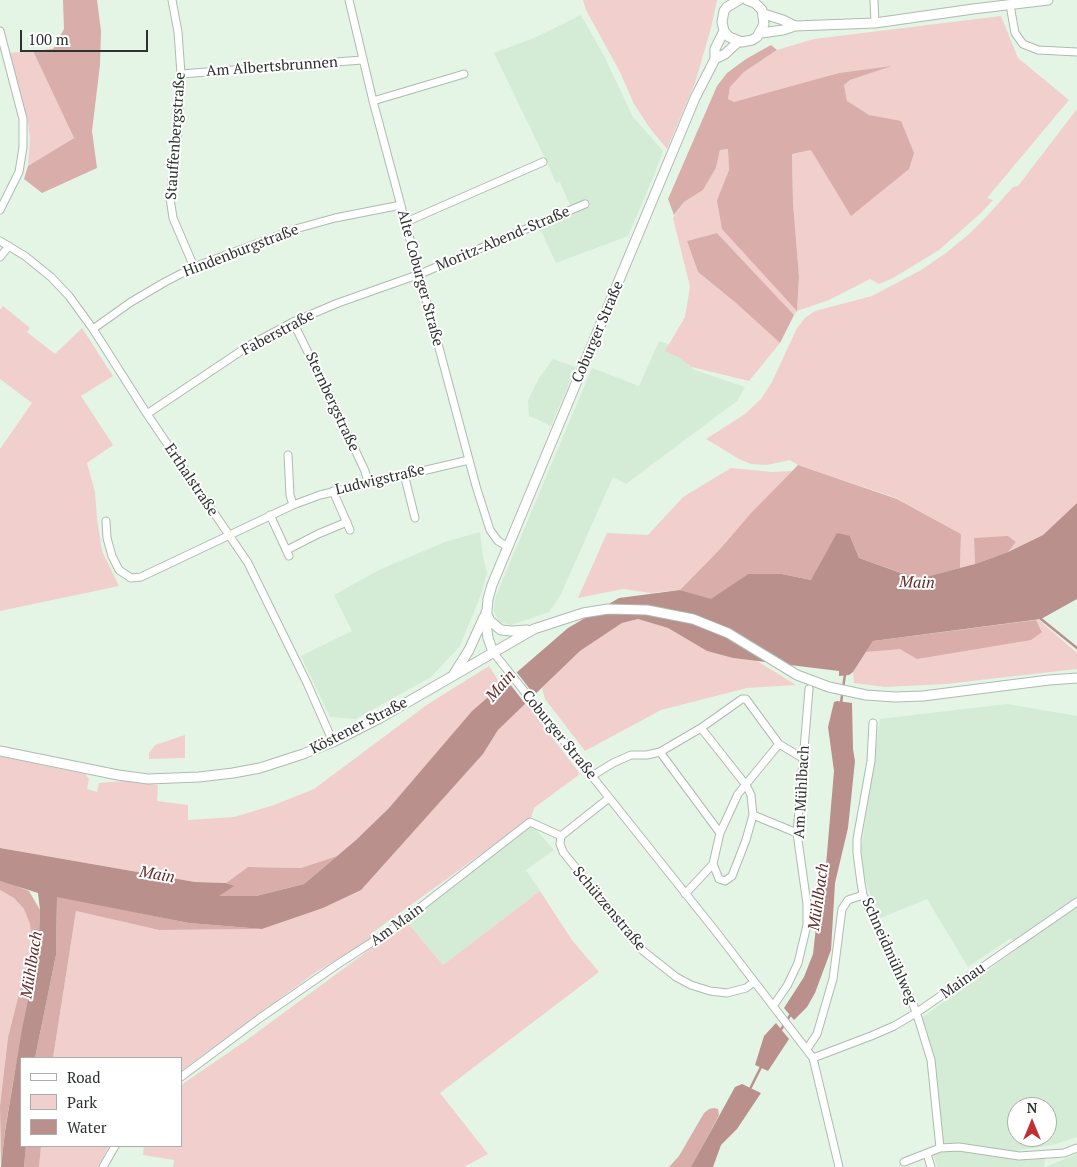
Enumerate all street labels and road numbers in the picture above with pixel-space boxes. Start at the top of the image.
street label: Am Albertsbrunnen [206,53,338,81]
street label: Stauffenbergstraße [163,71,189,201]
street label: Moritz-Abend-Straße [433,203,573,275]
street label: Alte Coburger Straße [393,208,447,348]
street label: Hindenburgstraße [181,221,301,281]
street label: Coburger Straße [568,278,628,386]
street label: Faberstraße [239,306,317,360]
street label: Sternbergstraße [301,349,363,455]
street label: Erthalstraße [160,440,222,520]
street label: Ludwigstraße [334,461,426,499]
street label: Coburger Straße [518,687,600,783]
street label: Köstener Straße [307,694,411,758]
street label: Am Mühlbach [791,745,813,839]
street label: Schützenstraße [569,863,649,955]
street label: Schneidmühlweg [858,895,920,1007]
street label: Am Main [367,900,427,950]
street label: Mainau [937,959,989,1003]

